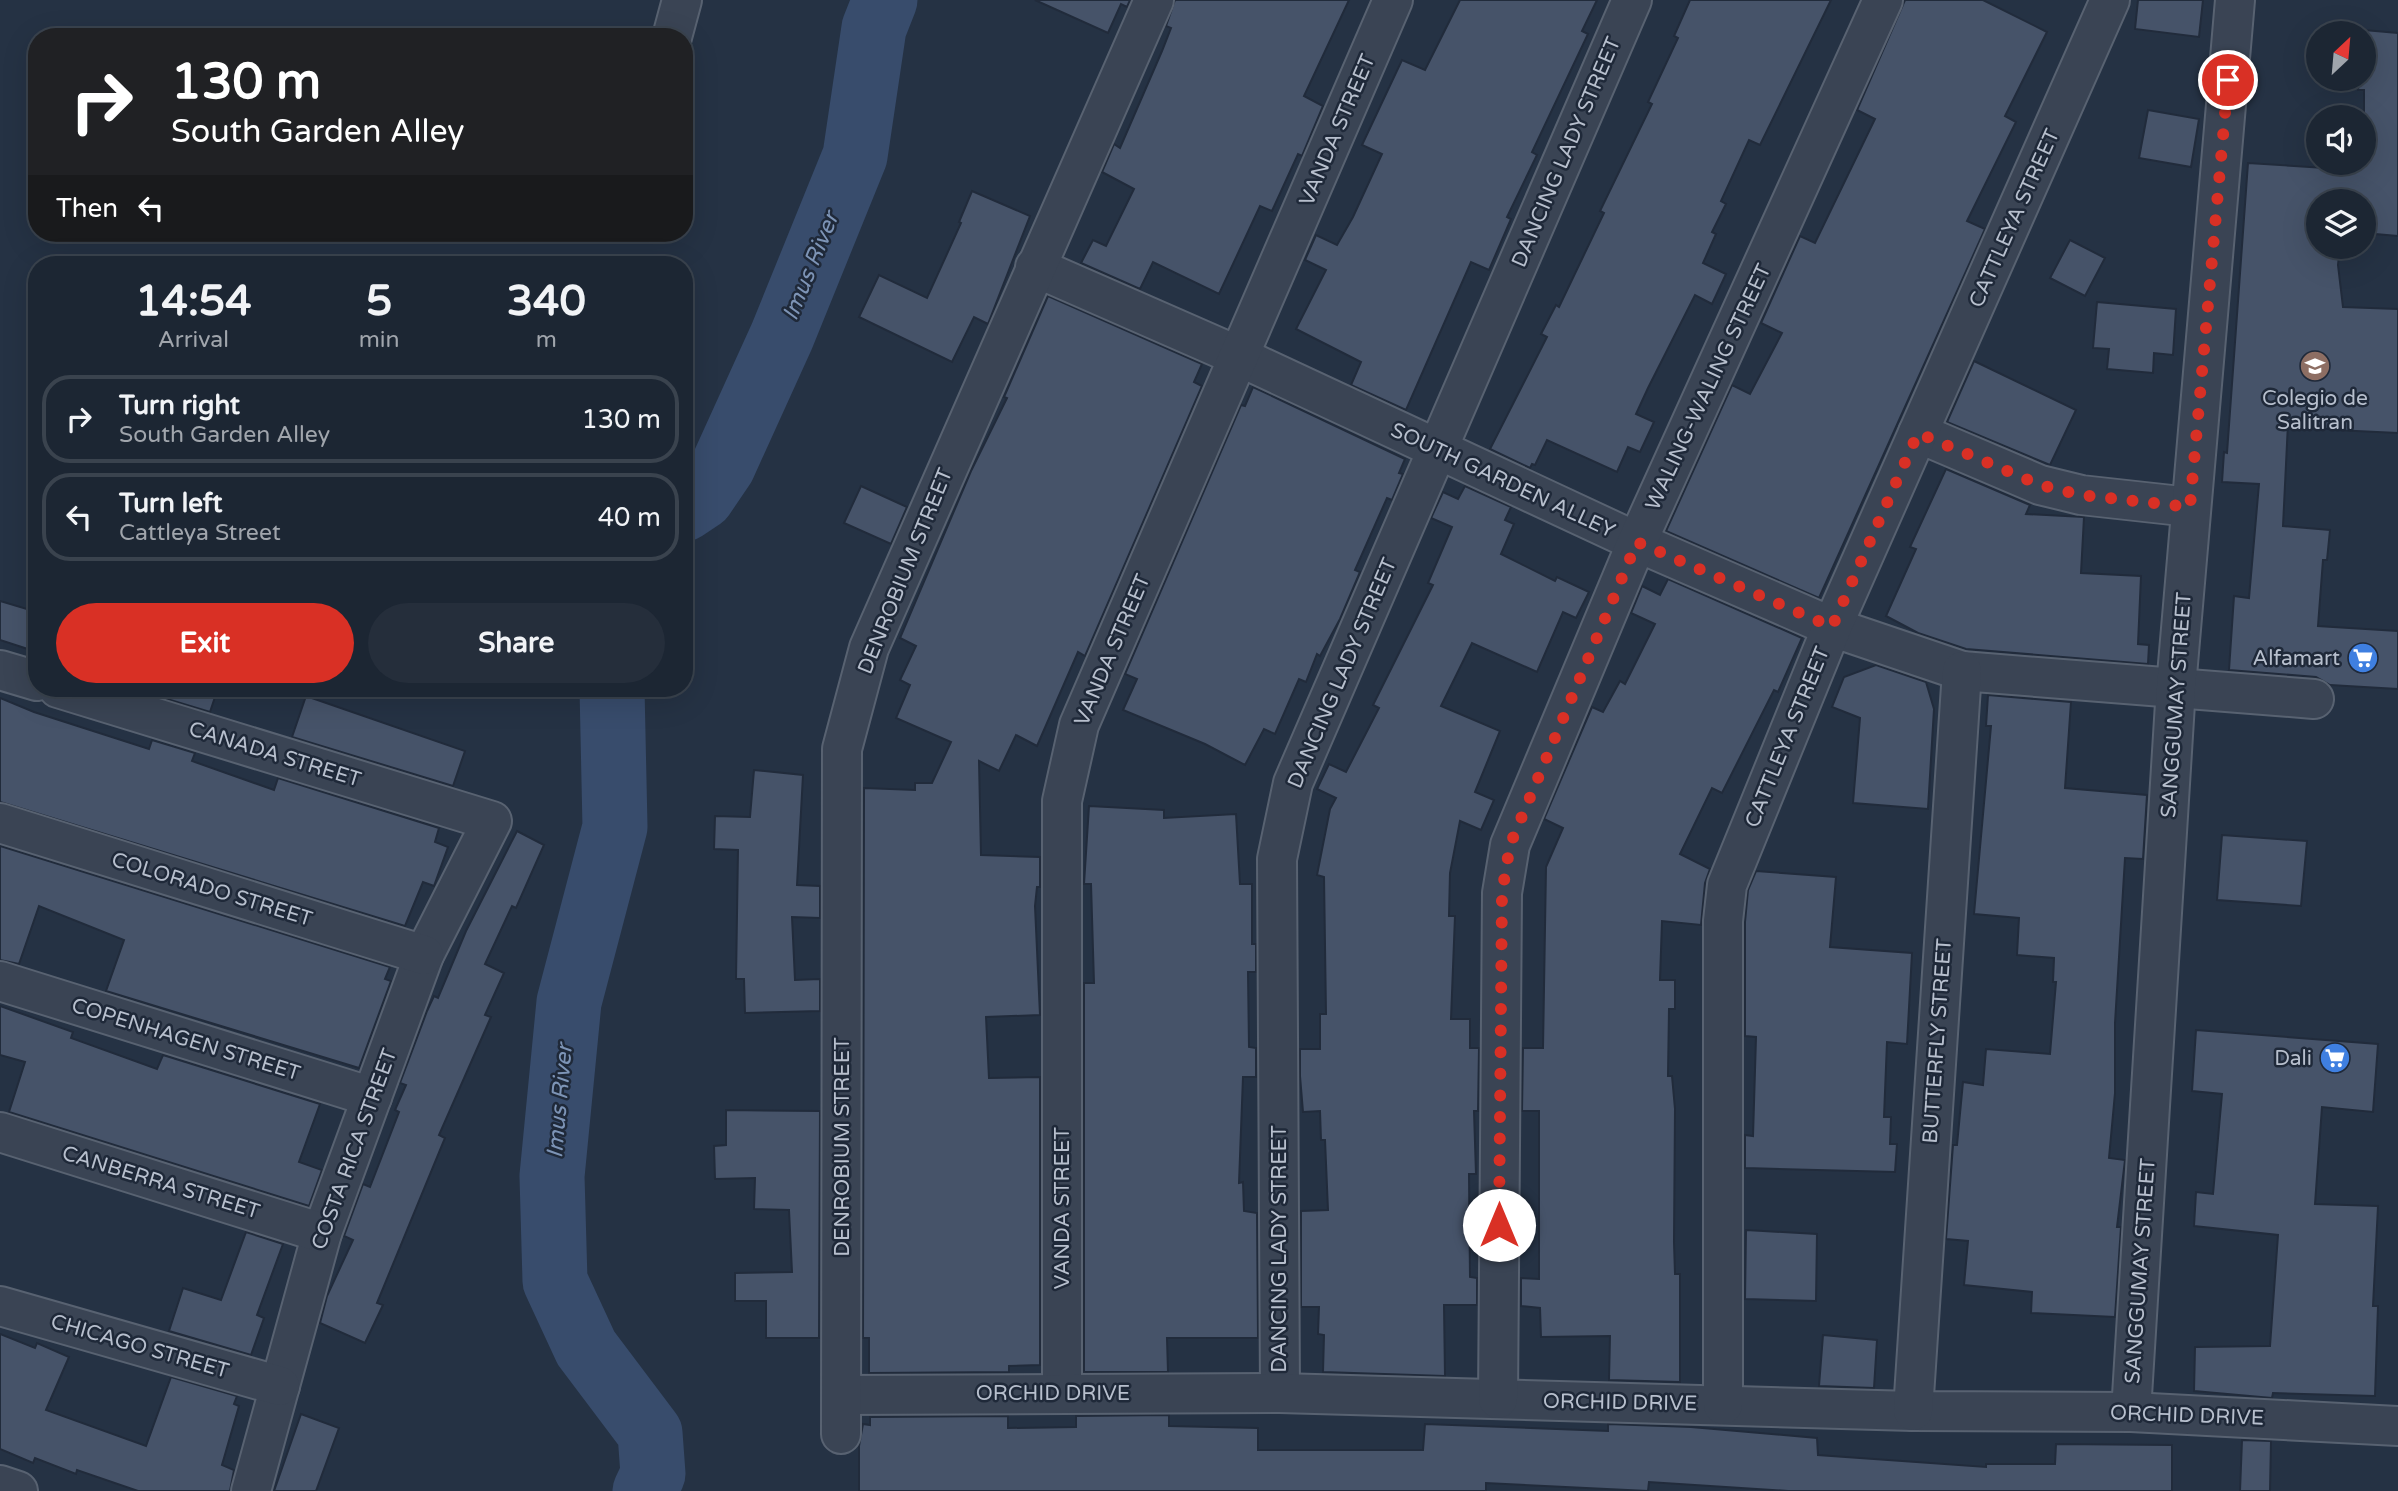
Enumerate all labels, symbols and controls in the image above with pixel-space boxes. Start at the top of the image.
north arrow [2306,21,2376,91]
map controls [2306,21,2376,259]
street label: DANCING LADY STREET [1507,33,1626,271]
street label: VANDA STREET [1294,50,1381,210]
pin [2198,50,2258,110]
text: 130 m [171,53,321,112]
icon: right [56,56,147,147]
icon: arrive [2209,61,2247,99]
button: sound [2306,105,2376,175]
text: South Garden Alley [171,113,465,151]
street label: CATTLEYA STREET [1964,125,2065,311]
icon: left [132,189,170,227]
button: layers [2306,189,2376,259]
text: Then [56,193,118,224]
water label: Imus River [777,205,847,325]
street label: WALING-WALING STREET [1640,260,1777,514]
text: 14:54 [135,276,252,327]
text: 5 [366,276,392,327]
text: 340 [507,276,586,327]
text: Arrival [158,326,229,354]
text: min [359,326,400,354]
text: m [536,326,557,354]
school or university icon: Colegio de Salitran [2298,349,2332,383]
place label: Colegio de Salitran [2262,386,2368,435]
text: Turn right [119,390,240,421]
icon: right [60,400,98,438]
text: 130 m [581,404,661,435]
street label: SOUTH GARDEN ALLEY [1387,417,1619,543]
text: South Garden Alley [119,421,330,449]
street label: DENROBIUM STREET [853,464,958,678]
text: Turn left [119,488,222,519]
icon: left [60,498,98,536]
text: 40 m [598,502,661,533]
text: Cattleya Street [119,519,281,547]
street label: DANCING LADY STREET [1283,554,1402,792]
street label: VANDA STREET [1069,570,1156,730]
street label: SANGGUMAY STREET [2156,591,2197,819]
button: Exit [56,603,354,683]
button: Share [368,603,665,683]
supermarket icon: Alfamart [2346,641,2380,675]
street label: CATTLEYA STREET [1740,643,1835,831]
place label: Alfamart [2253,646,2340,671]
street label: CANADA STREET [186,716,364,793]
street label: COLORADO STREET [108,847,316,932]
street label: BUTTERFLY STREET [1918,937,1957,1145]
street label: COPENHAGEN STREET [68,993,303,1086]
street label: DENROBIUM STREET [830,1037,855,1257]
water label: Imus River [541,1040,579,1159]
supermarket icon: Dali [2318,1041,2352,1075]
street label: COSTA RICA STREET [306,1045,403,1253]
place label: Dali [2274,1046,2312,1071]
street label: DANCING LADY STREET [1267,1125,1292,1373]
street label: VANDA STREET [1050,1127,1075,1289]
street label: CANBERRA STREET [59,1140,263,1225]
street label: SANGGUMAY STREET [2120,1157,2161,1385]
position arrow [1462,1188,1536,1262]
street label: CHICAGO STREET [48,1309,232,1384]
street label: ORCHID DRIVE [976,1381,1130,1406]
street label: ORCHID DRIVE [1543,1389,1697,1416]
street label: ORCHID DRIVE [2109,1400,2265,1431]

